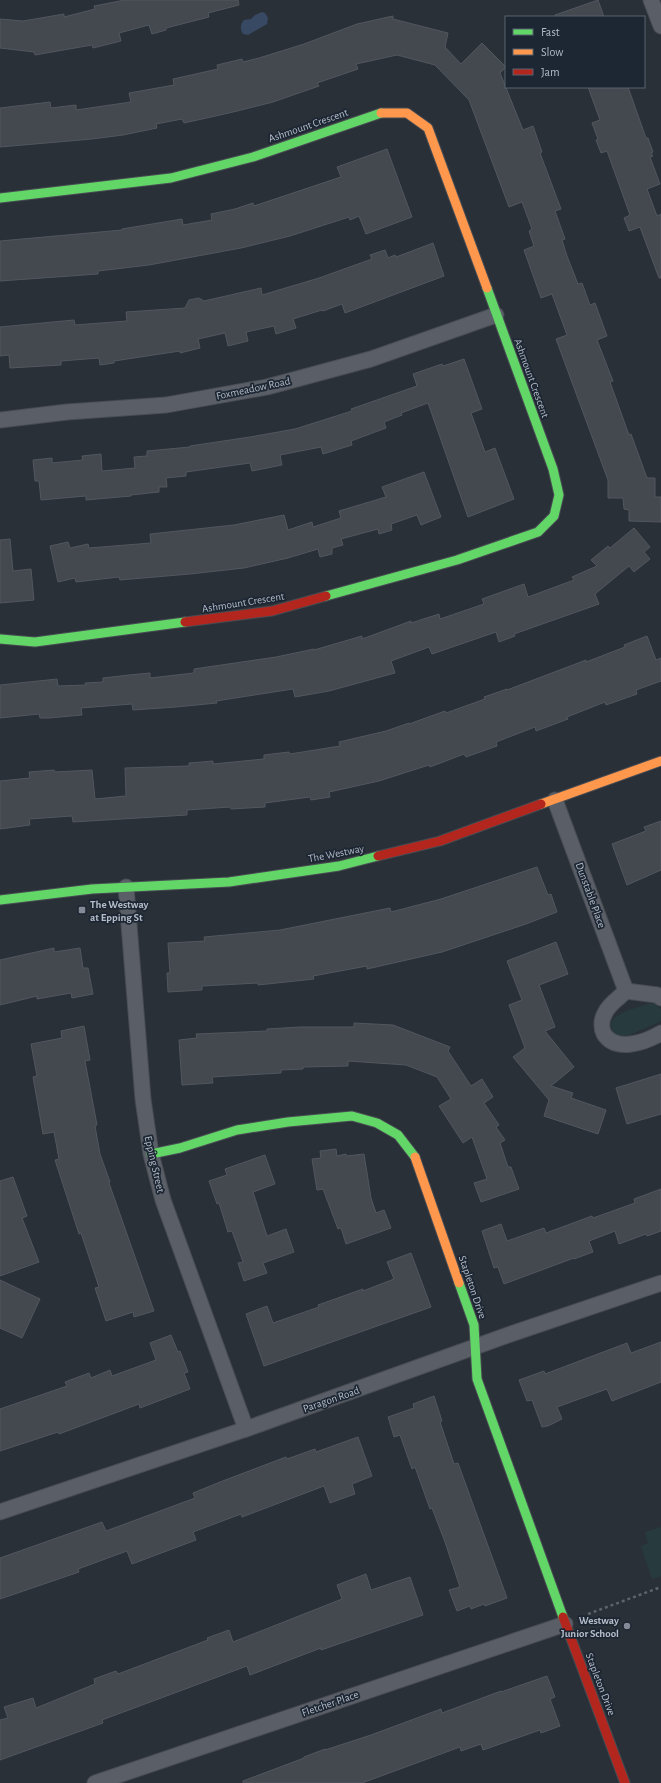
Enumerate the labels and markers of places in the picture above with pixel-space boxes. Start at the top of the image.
place label: The Westway at Epping St [90,899,149,923]
marker: The Westway at Epping St [77,905,87,915]
place label: Westway Junior School [561,1615,619,1639]
marker: Westway Junior School [622,1621,632,1631]

